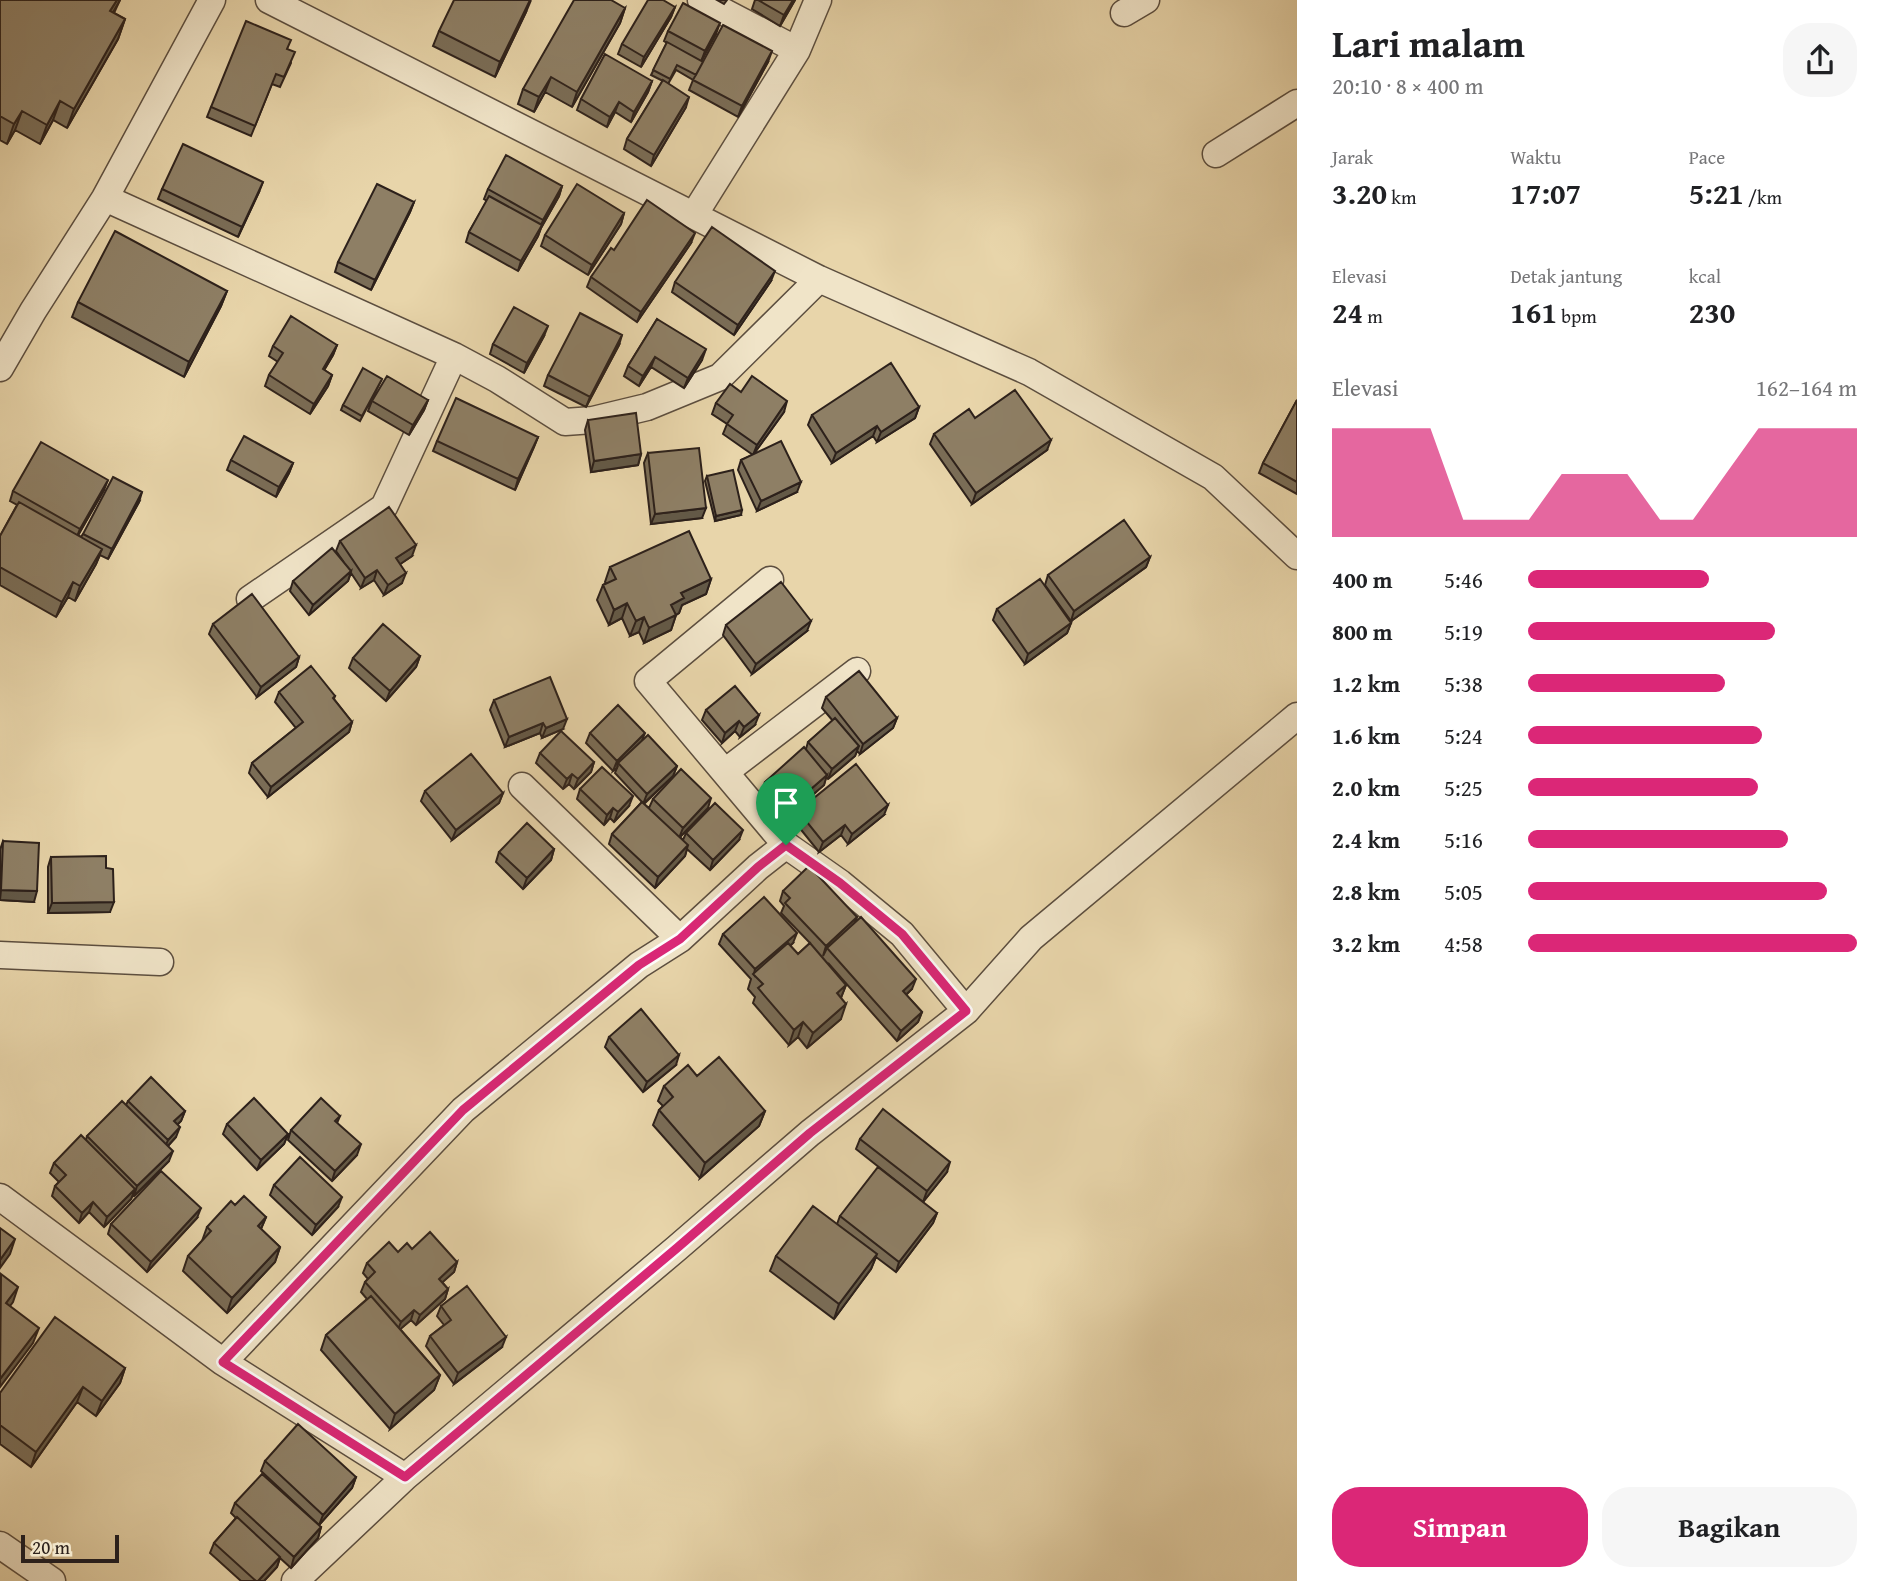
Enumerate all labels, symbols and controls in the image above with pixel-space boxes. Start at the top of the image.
text: Lari malam [1332,15,1525,71]
button: share [1783,23,1857,97]
text: 20:10 · 8 × 400 m [1332,69,1484,102]
text: Jarak [1332,143,1373,171]
text: Waktu [1510,143,1561,171]
text: Pace [1689,143,1725,171]
text: 3.20 [1332,171,1387,215]
text: 17:07 [1510,171,1581,215]
text: 5:21 [1689,171,1744,215]
text: km [1387,183,1416,211]
text: /km [1744,183,1782,211]
text: Elevasi [1332,262,1387,290]
text: Detak jantung [1510,262,1622,290]
text: kcal [1689,262,1721,290]
text: 24 [1332,290,1363,334]
text: 161 [1510,290,1557,334]
text: 230 [1689,290,1735,334]
text: m [1363,302,1383,330]
text: bpm [1557,302,1597,330]
text: Elevasi [1332,371,1398,404]
text: 162–164 m [1756,371,1857,404]
text: 400 m [1332,563,1393,596]
text: 5:46 [1444,563,1483,596]
text: 800 m [1332,615,1393,648]
text: 5:19 [1444,615,1483,648]
text: 1.2 km [1332,667,1400,700]
text: 5:38 [1444,667,1483,700]
text: 1.6 km [1332,719,1400,752]
text: 5:24 [1444,719,1483,752]
text: 2.0 km [1332,771,1400,804]
text: 5:25 [1444,771,1483,804]
pin [756,773,816,845]
icon: arrive [767,784,805,822]
text: 2.4 km [1332,823,1400,856]
text: 5:16 [1444,823,1483,856]
text: 2.8 km [1332,875,1400,908]
text: 5:05 [1444,875,1483,908]
text: 3.2 km [1332,927,1400,960]
text: 4:58 [1444,927,1483,960]
button: Simpan [1332,1487,1588,1567]
button: Bagikan [1602,1487,1857,1567]
scale bar [21,1532,119,1564]
text: 20 m [32,1533,70,1561]

